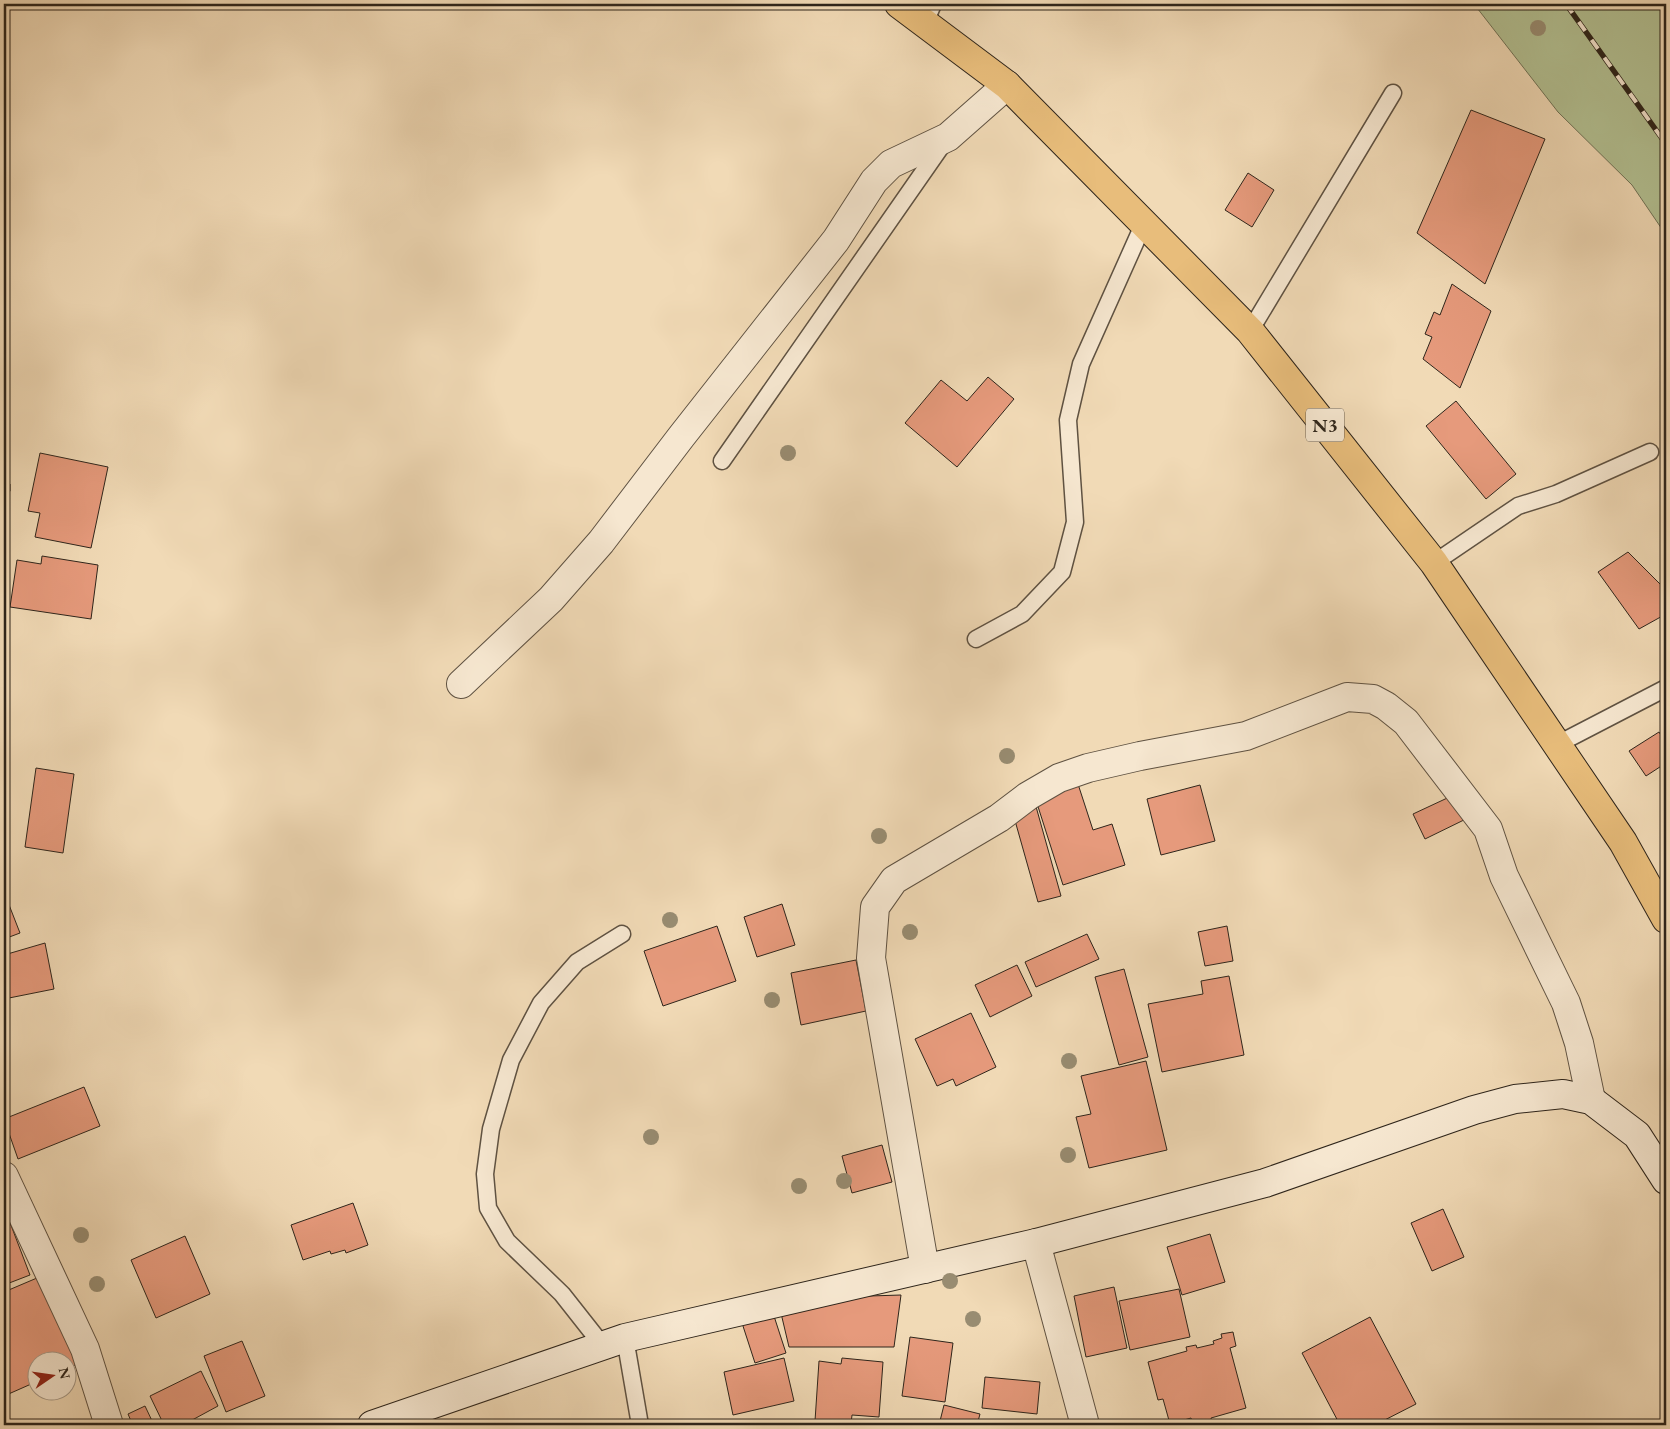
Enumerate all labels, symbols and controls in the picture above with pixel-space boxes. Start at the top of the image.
road number: N3 [1306,408,1344,442]
north arrow [28,1352,78,1402]
text: N [55,1366,75,1381]

